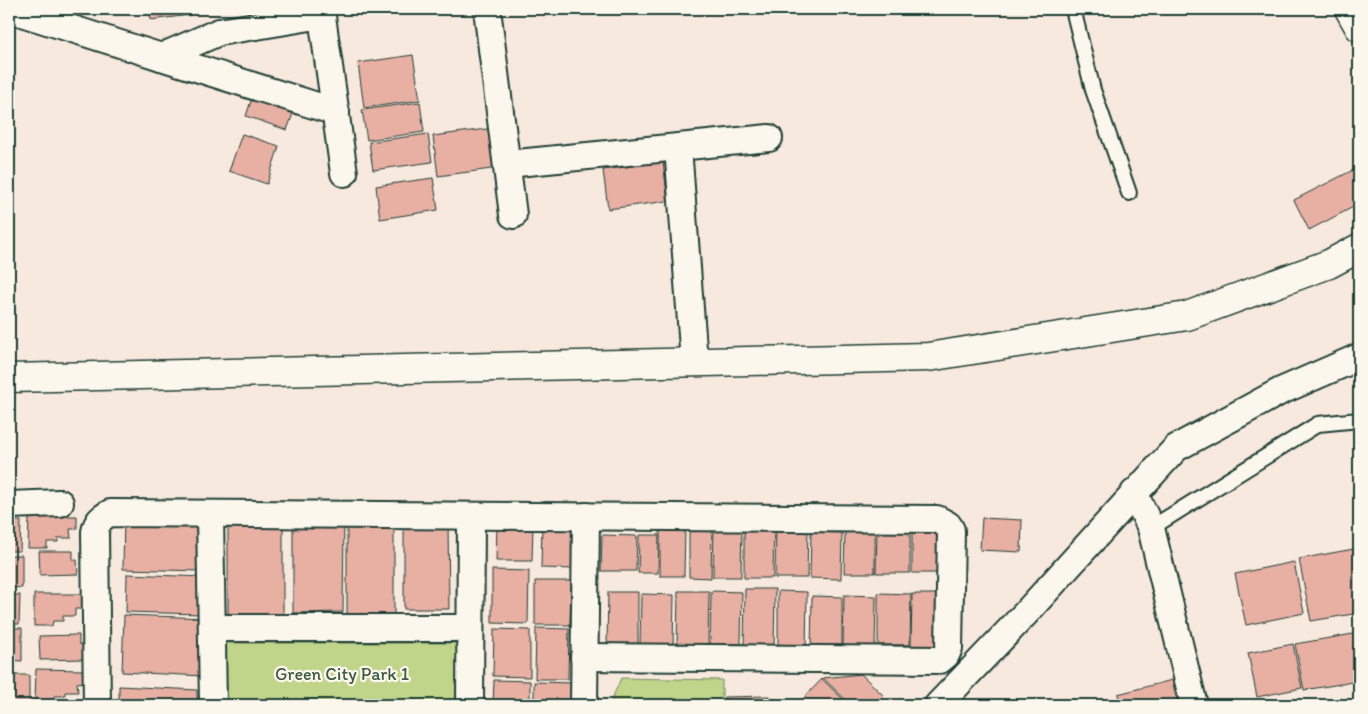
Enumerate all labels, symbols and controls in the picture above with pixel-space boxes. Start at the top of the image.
park label: Green City Park 1 [275,663,409,685]

